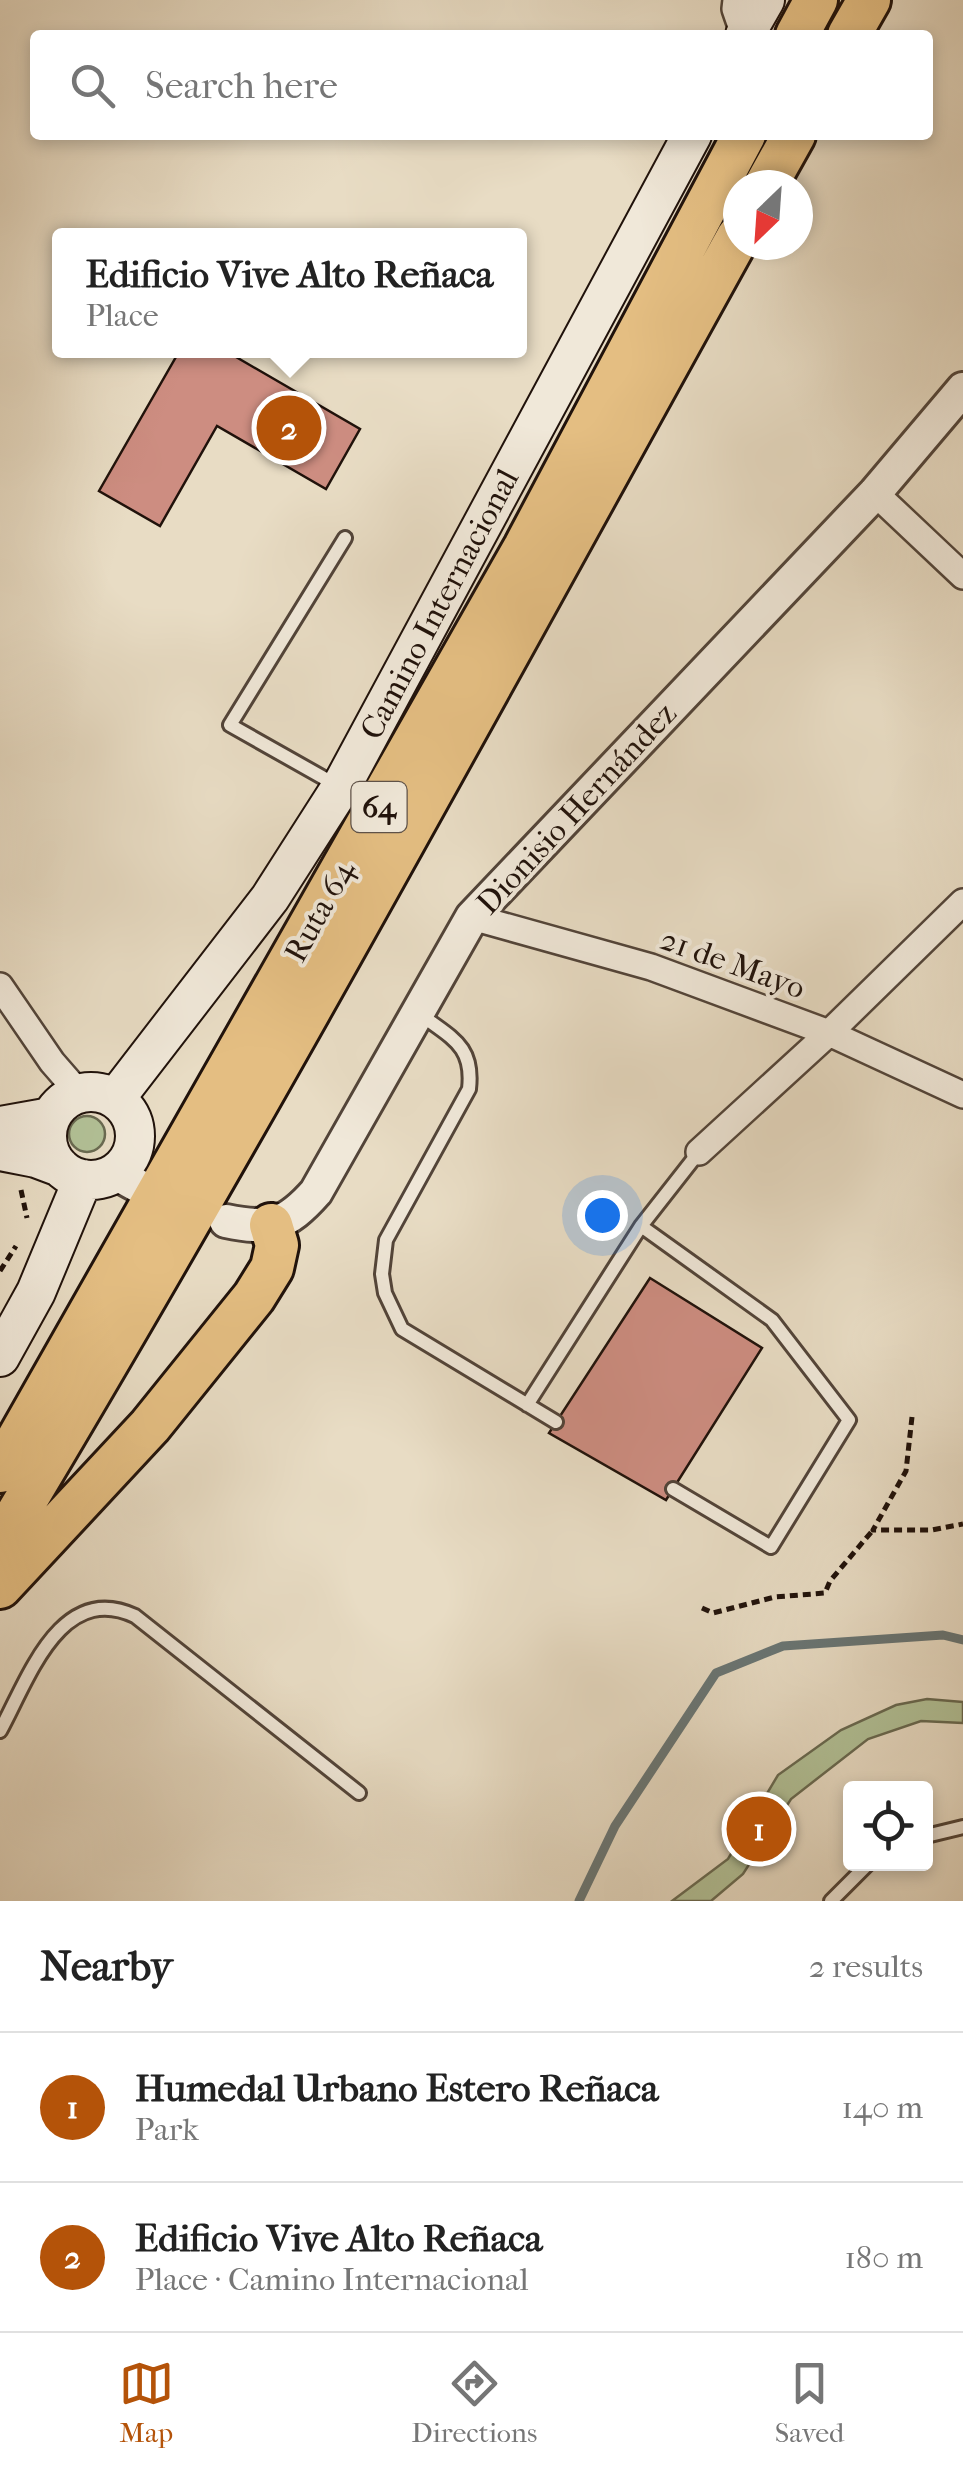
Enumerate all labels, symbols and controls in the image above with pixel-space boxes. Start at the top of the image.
search box [30,30,933,140]
icon: search [65,58,120,113]
text: Search here [145,63,338,108]
north arrow [723,170,813,260]
popup [52,228,527,358]
text: Edificio Vive Alto Reñaca [86,252,493,297]
text: Place [86,297,159,334]
pin: 2 [256,390,322,466]
street label: Camino Internacional [353,463,526,746]
street label: Dionisio Hernández [469,695,684,922]
road number: 64 [352,782,406,832]
street label: Ruta 64 [277,853,363,968]
street label: 21 de Mayo [656,920,810,1007]
your location [577,1190,628,1241]
map controls [843,1781,933,1871]
button: locate [843,1781,933,1871]
pin: 1 [726,1792,792,1866]
text: Nearby [40,1942,172,1991]
text: 2 results [809,1948,923,1985]
text: Humedal Urbano Estero Reñaca [135,2066,659,2111]
text: 1 [67,2089,78,2126]
text: 140 m [842,2089,923,2126]
text: Park [135,2111,199,2148]
text: Edificio Vive Alto Reñaca [135,2216,543,2261]
text: 2 [64,2239,81,2276]
text: 180 m [844,2239,923,2276]
text: Place · Camino Internacional [135,2261,529,2298]
tab: Map [119,2356,174,2449]
tab: Directions [411,2356,537,2449]
tab: Saved [775,2356,844,2449]

